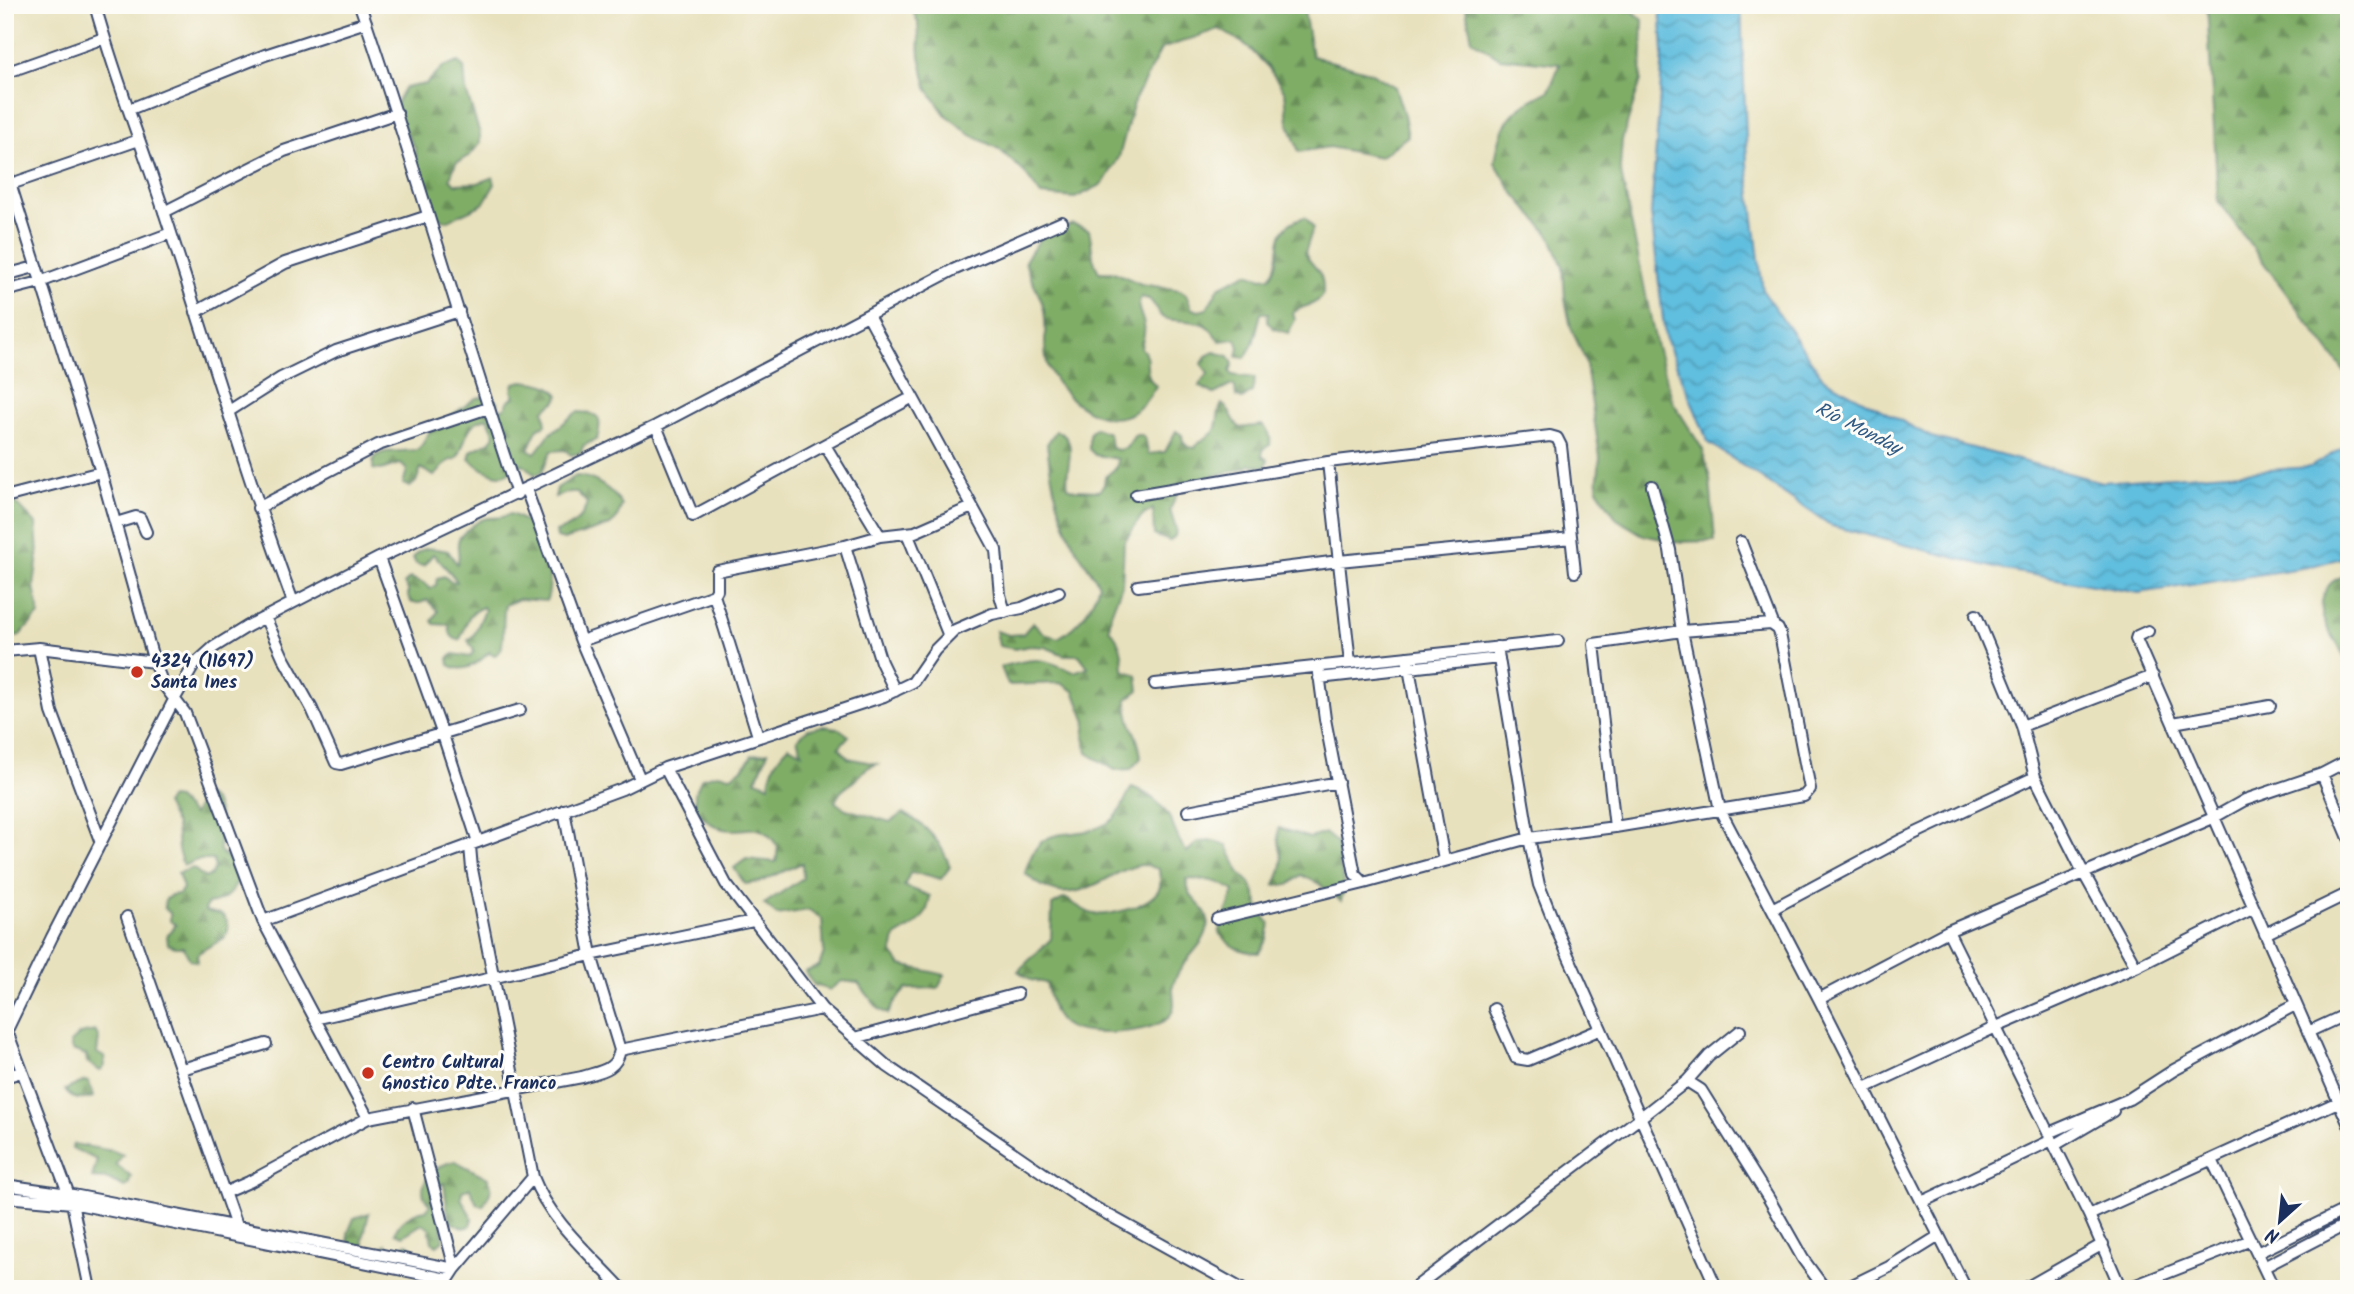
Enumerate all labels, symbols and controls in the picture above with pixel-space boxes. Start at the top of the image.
water label: Río Monday [1810,395,1909,465]
place label: 4324 (11697) Santa Ines [151,648,254,698]
marker: 4324 (11697) Santa Ines [129,664,145,680]
place label: Centro Cultural Gnostico Pdte. Franco [382,1049,556,1099]
marker: Centro Cultural Gnostico Pdte. Franco [360,1065,376,1081]
north arrow [2246,1186,2316,1256]
text: N [2261,1218,2285,1250]

